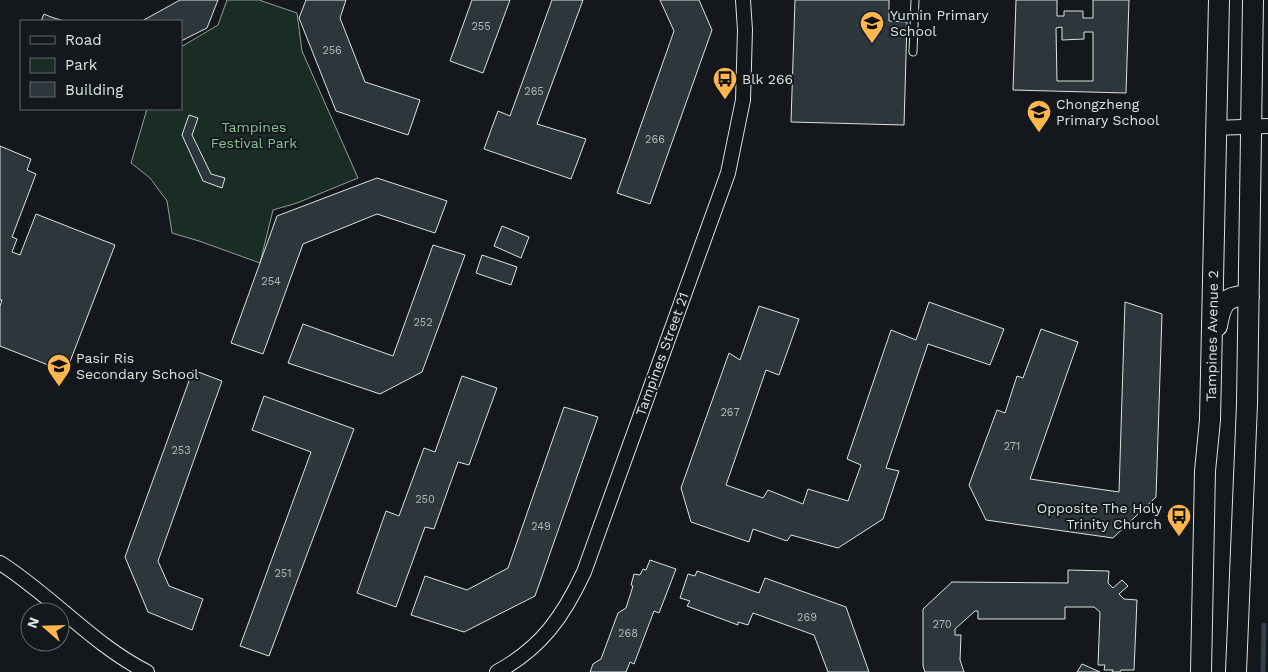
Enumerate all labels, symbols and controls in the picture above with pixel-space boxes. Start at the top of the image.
place label: Yumin Primary School [890,7,989,39]
school or university icon: Yumin Primary School [859,10,885,44]
legend [20,20,182,110]
house number: 255 [471,20,491,33]
text: Road [65,31,102,49]
house number: 256 [322,44,342,57]
text: Park [65,56,98,74]
bus stop icon: Blk 266 [712,66,738,100]
place label: Blk 266 [742,71,793,87]
text: Building [65,81,123,99]
house number: 265 [524,85,544,98]
place label: Chongzheng Primary School [1056,96,1160,128]
school or university icon: Chongzheng Primary School [1026,99,1052,133]
park label: Tampines Festival Park [211,119,297,151]
house number: 266 [645,133,665,146]
street label: Tampines Avenue 2 [1203,270,1221,402]
house number: 254 [261,275,281,288]
street label: Tampines Street 21 [632,290,692,418]
house number: 252 [413,316,433,329]
place label: Pasir Ris Secondary School [76,350,199,382]
school or university icon: Pasir Ris Secondary School [46,353,72,387]
house number: 267 [720,406,740,419]
house number: 271 [1004,440,1020,453]
house number: 253 [171,444,191,457]
house number: 250 [415,493,435,506]
place label: Opposite The Holy Trinity Church [1037,500,1163,532]
bus stop icon: Opposite The Holy Trinity Church [1166,503,1192,537]
house number: 249 [531,520,551,533]
house number: 251 [274,567,292,580]
north arrow [20,602,70,652]
house number: 269 [797,611,817,624]
text: N [23,615,42,630]
house number: 270 [933,618,952,631]
house number: 268 [618,627,638,640]

